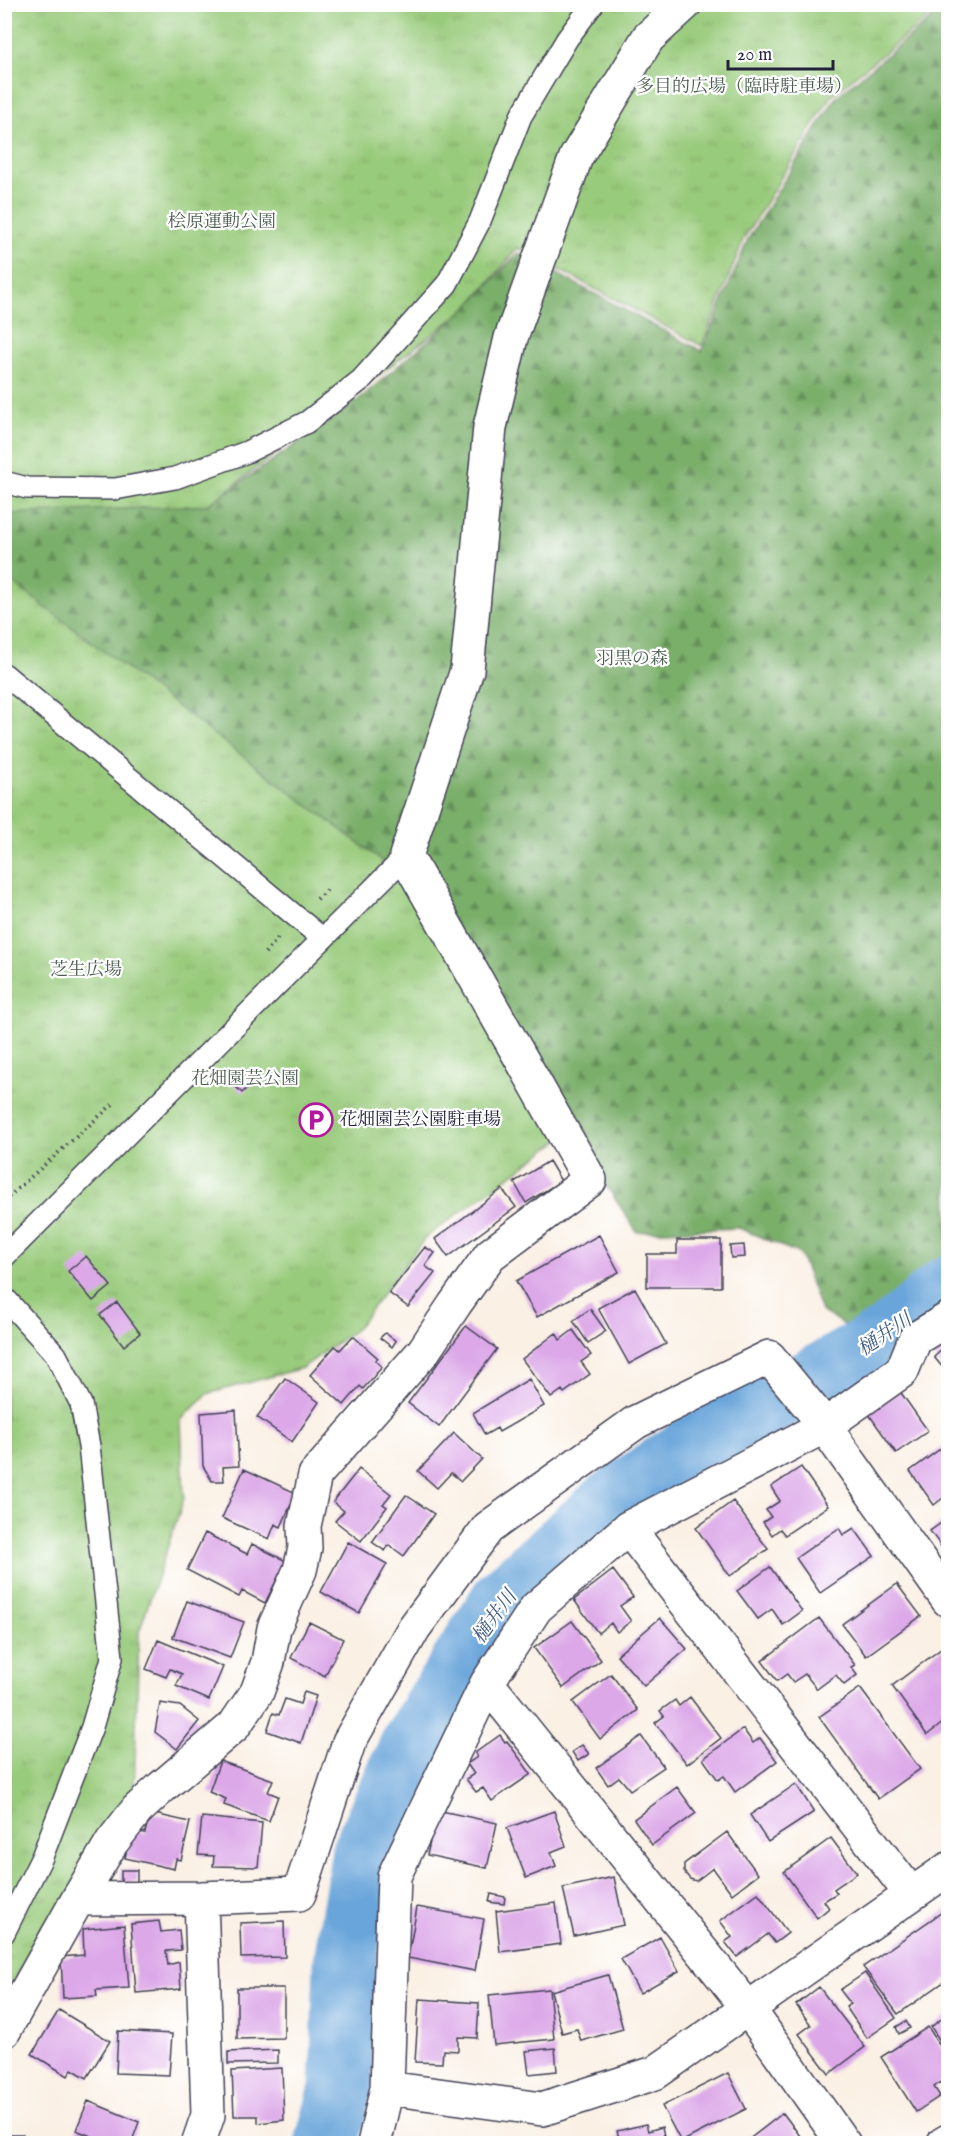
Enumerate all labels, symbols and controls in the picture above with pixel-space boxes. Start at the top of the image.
scale bar [728,33,833,71]
text: 20 m [737,44,772,67]
park label: 多目的広場（臨時駐車場） [636,76,852,99]
park label: 桧原運動公園 [168,211,276,234]
park label: 羽黒の森 [596,648,668,671]
park label: 芝生広場 [50,959,122,982]
park label: 花畑園芸公園 [191,1068,299,1091]
parking icon: 花畑園芸公園駐車場 [298,1102,334,1138]
place label: 花畑園芸公園駐車場 [339,1109,501,1132]
water label: 樋井川 [853,1307,919,1362]
water label: 樋井川 [467,1584,524,1649]

